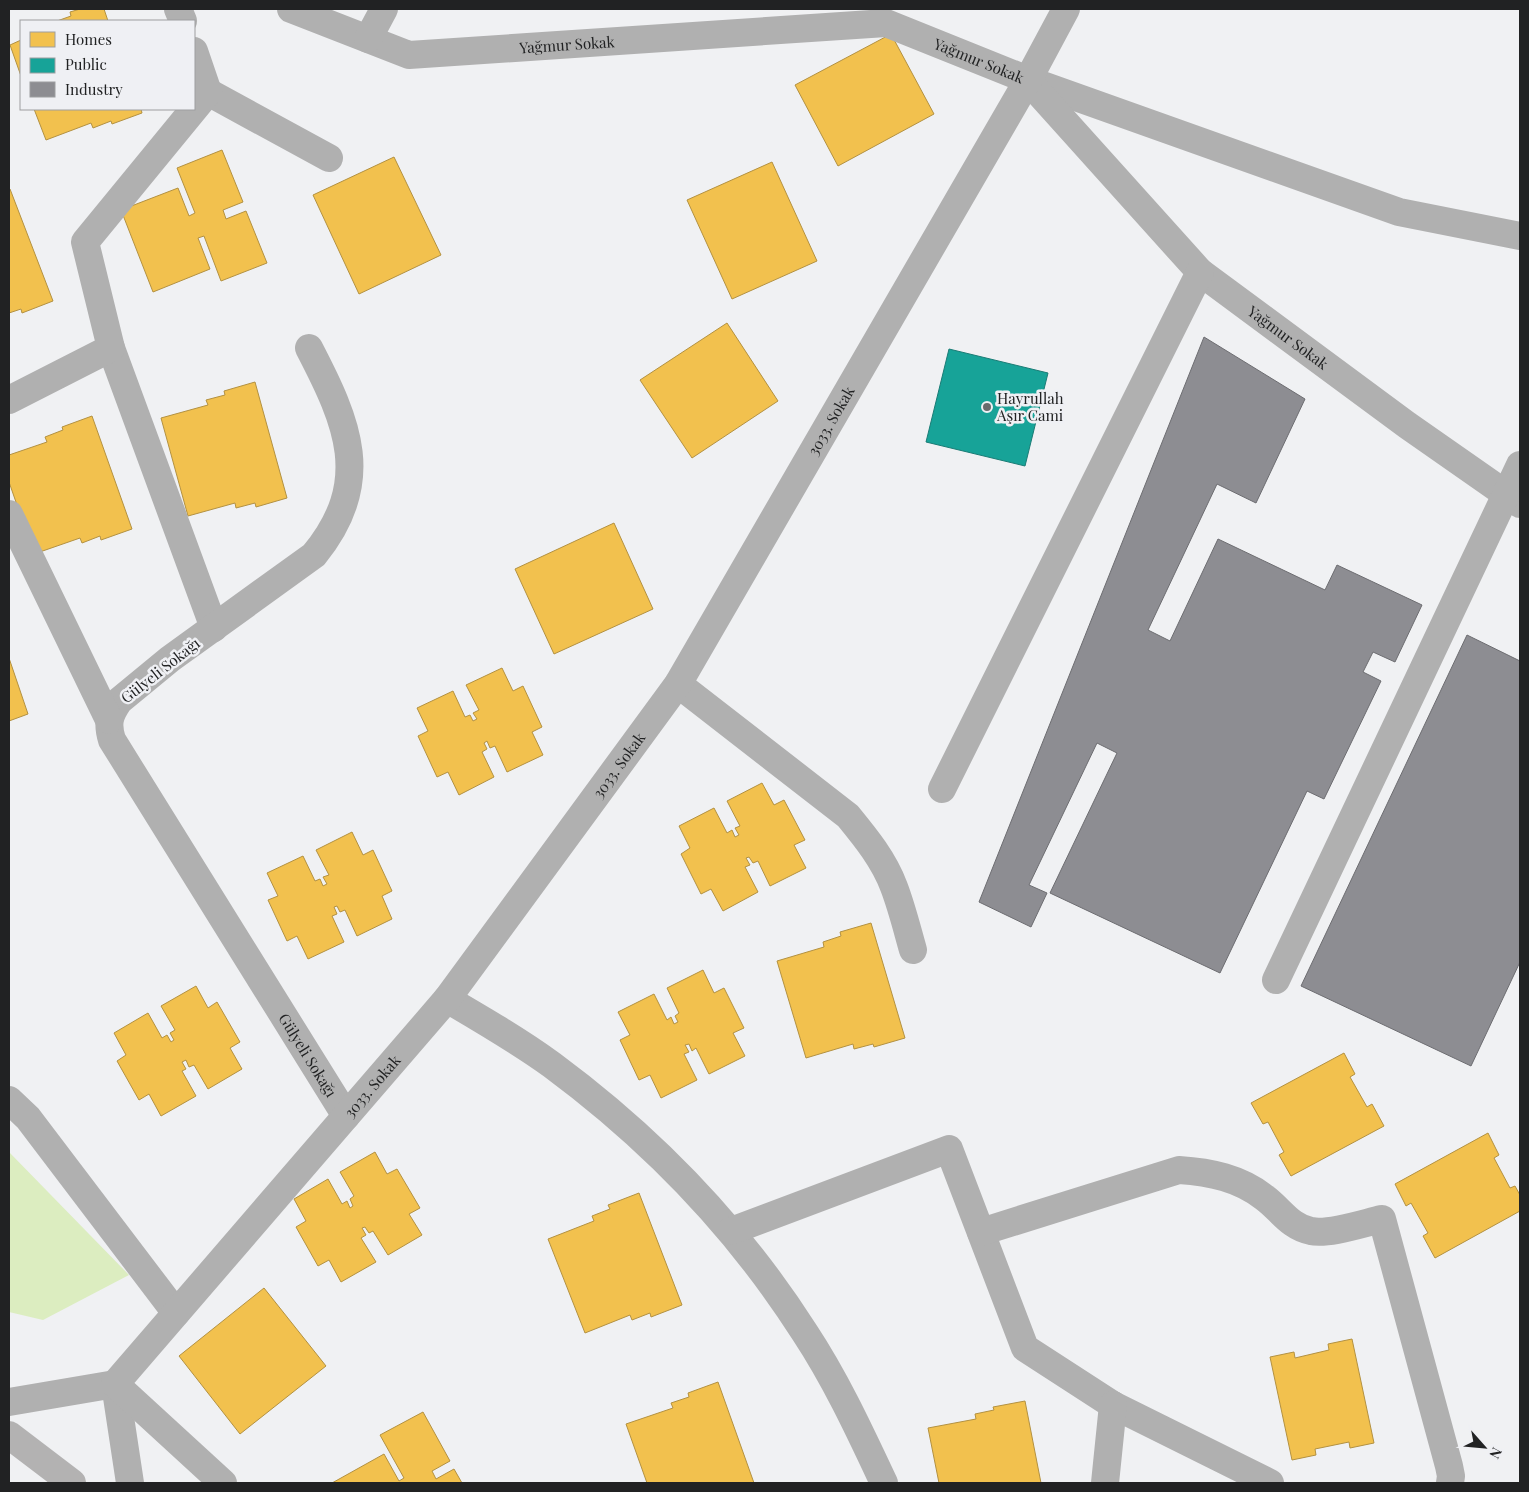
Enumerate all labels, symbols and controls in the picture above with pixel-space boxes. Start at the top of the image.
legend [20,20,195,110]
text: Homes [65,29,112,49]
street label: Yağmur Sokak [518,31,616,58]
street label: Yağmur Sokak [930,33,1028,88]
text: Public [65,54,107,74]
text: Industry [65,79,123,99]
street label: Yağmur Sokak [1243,300,1333,374]
street label: 3033. Sokak [803,382,859,459]
place label: Hayrullah Aşır Cami [996,388,1064,425]
marker: Hayrullah Aşır Cami [981,401,993,413]
street label: Gülyeli Sokağı [116,632,204,707]
street label: 3033. Sokak [588,728,650,802]
street label: Gülyeli Sokağı [274,1009,342,1101]
street label: 3033. Sokak [339,1050,405,1122]
north arrow [1459,1422,1509,1472]
text: N [1485,1444,1507,1462]

